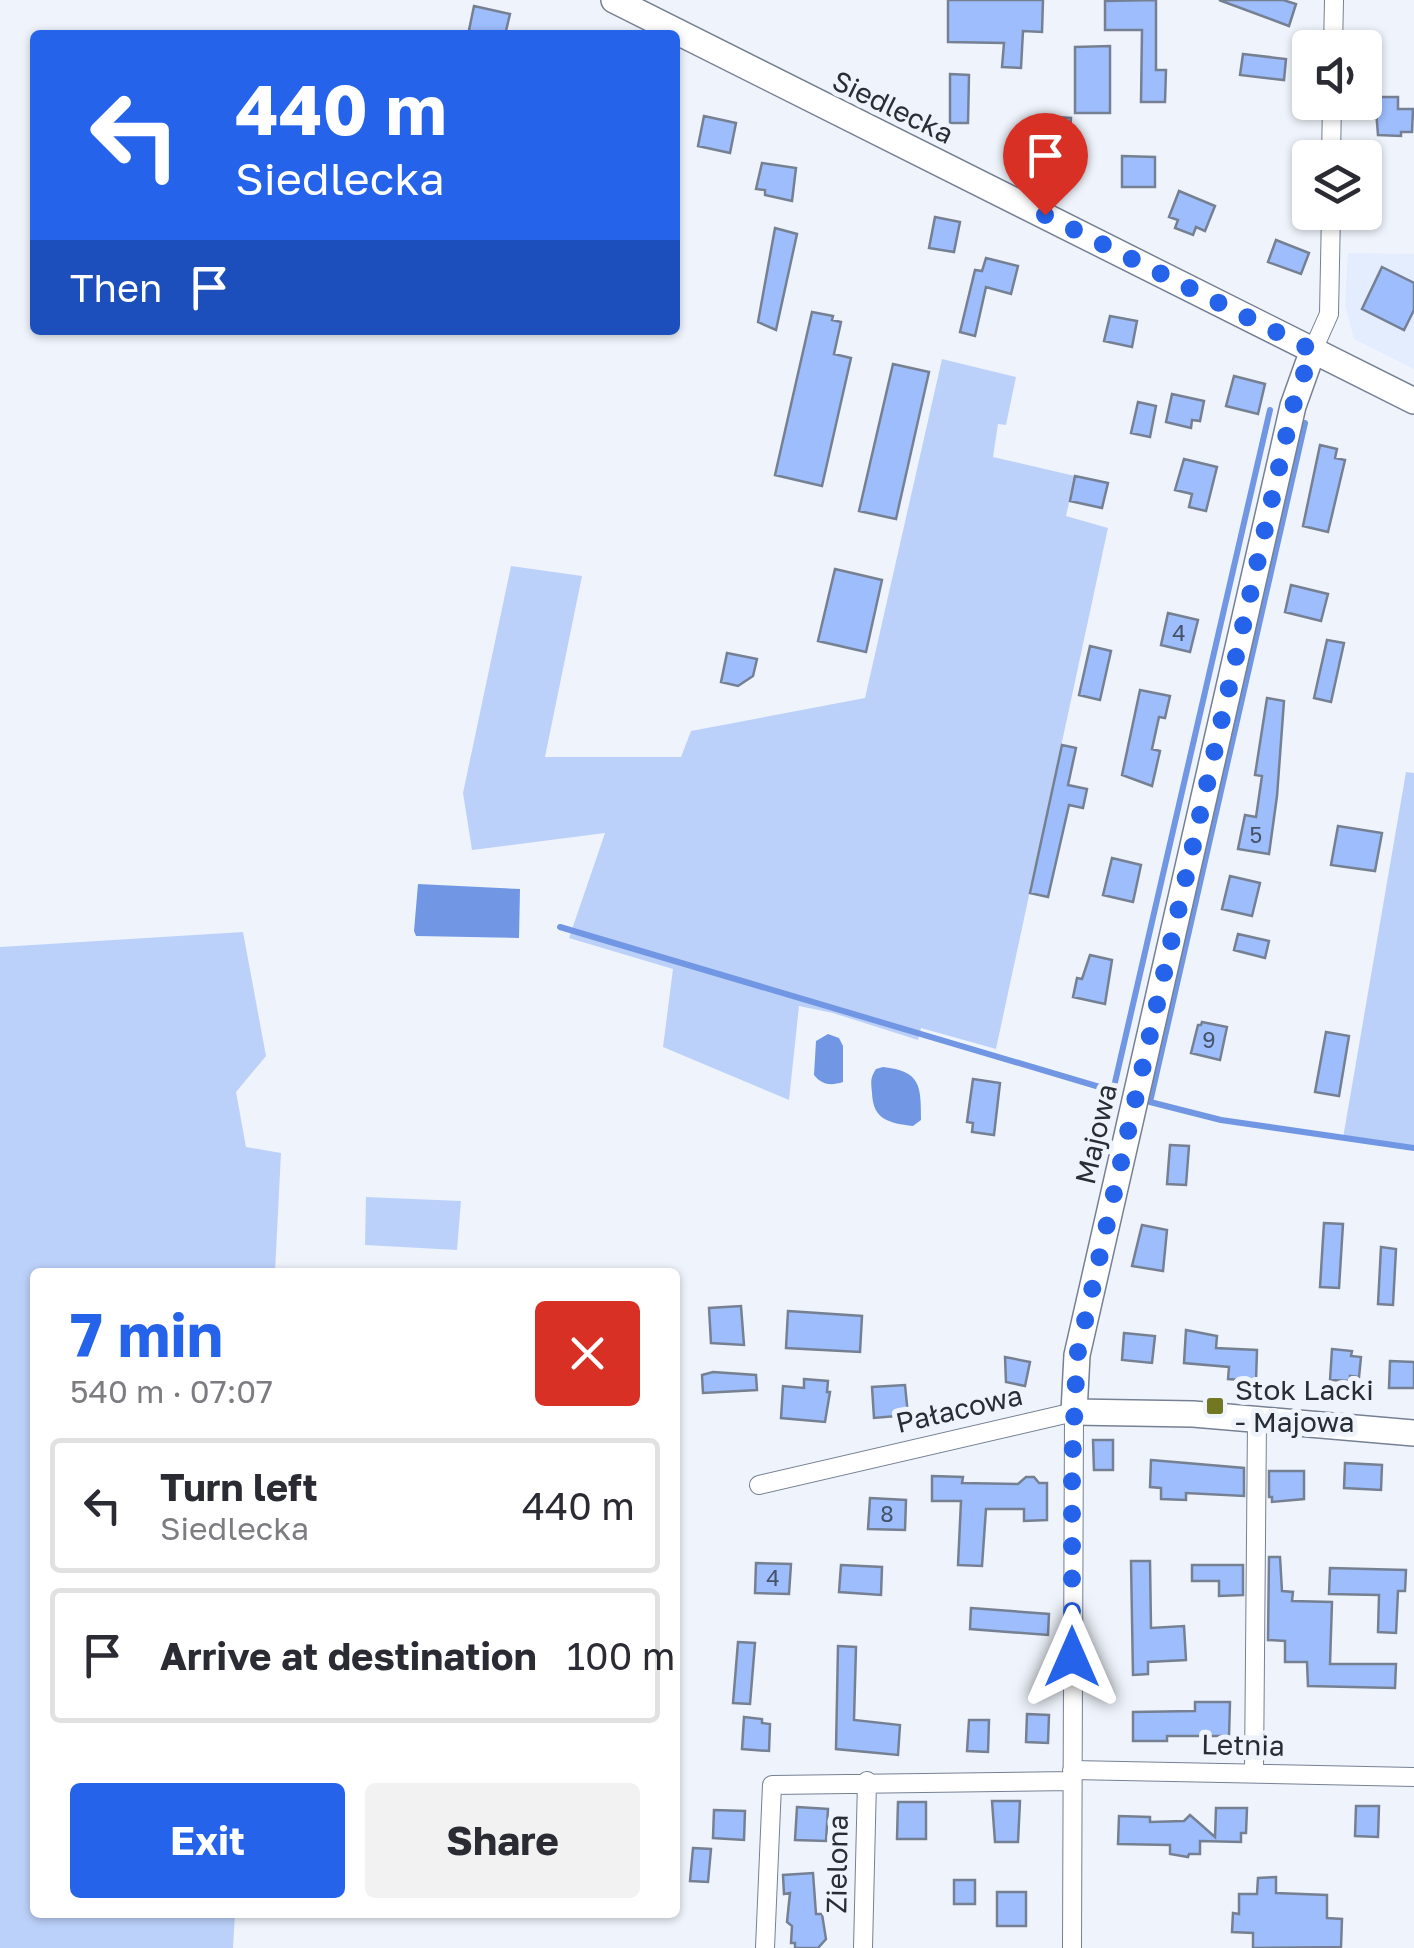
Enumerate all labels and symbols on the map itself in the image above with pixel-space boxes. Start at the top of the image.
street label: Siedlecka [827,63,959,150]
pin [1003,113,1088,216]
house number: 4 [1172,619,1186,646]
house number: 5 [1250,821,1262,848]
house number: 9 [1202,1026,1216,1053]
street label: Majowa [1068,1081,1123,1187]
place label: Stok Lacki - Majowa [1235,1373,1374,1438]
street label: Pałacowa [892,1378,1025,1439]
marker: Stok Lacki - Majowa [1204,1395,1226,1417]
house number: 8 [880,1500,894,1527]
house number: 4 [766,1564,780,1591]
position arrow [1020,1605,1124,1709]
street label: Letnia [1201,1727,1285,1762]
street label: Zielona [819,1814,854,1914]

